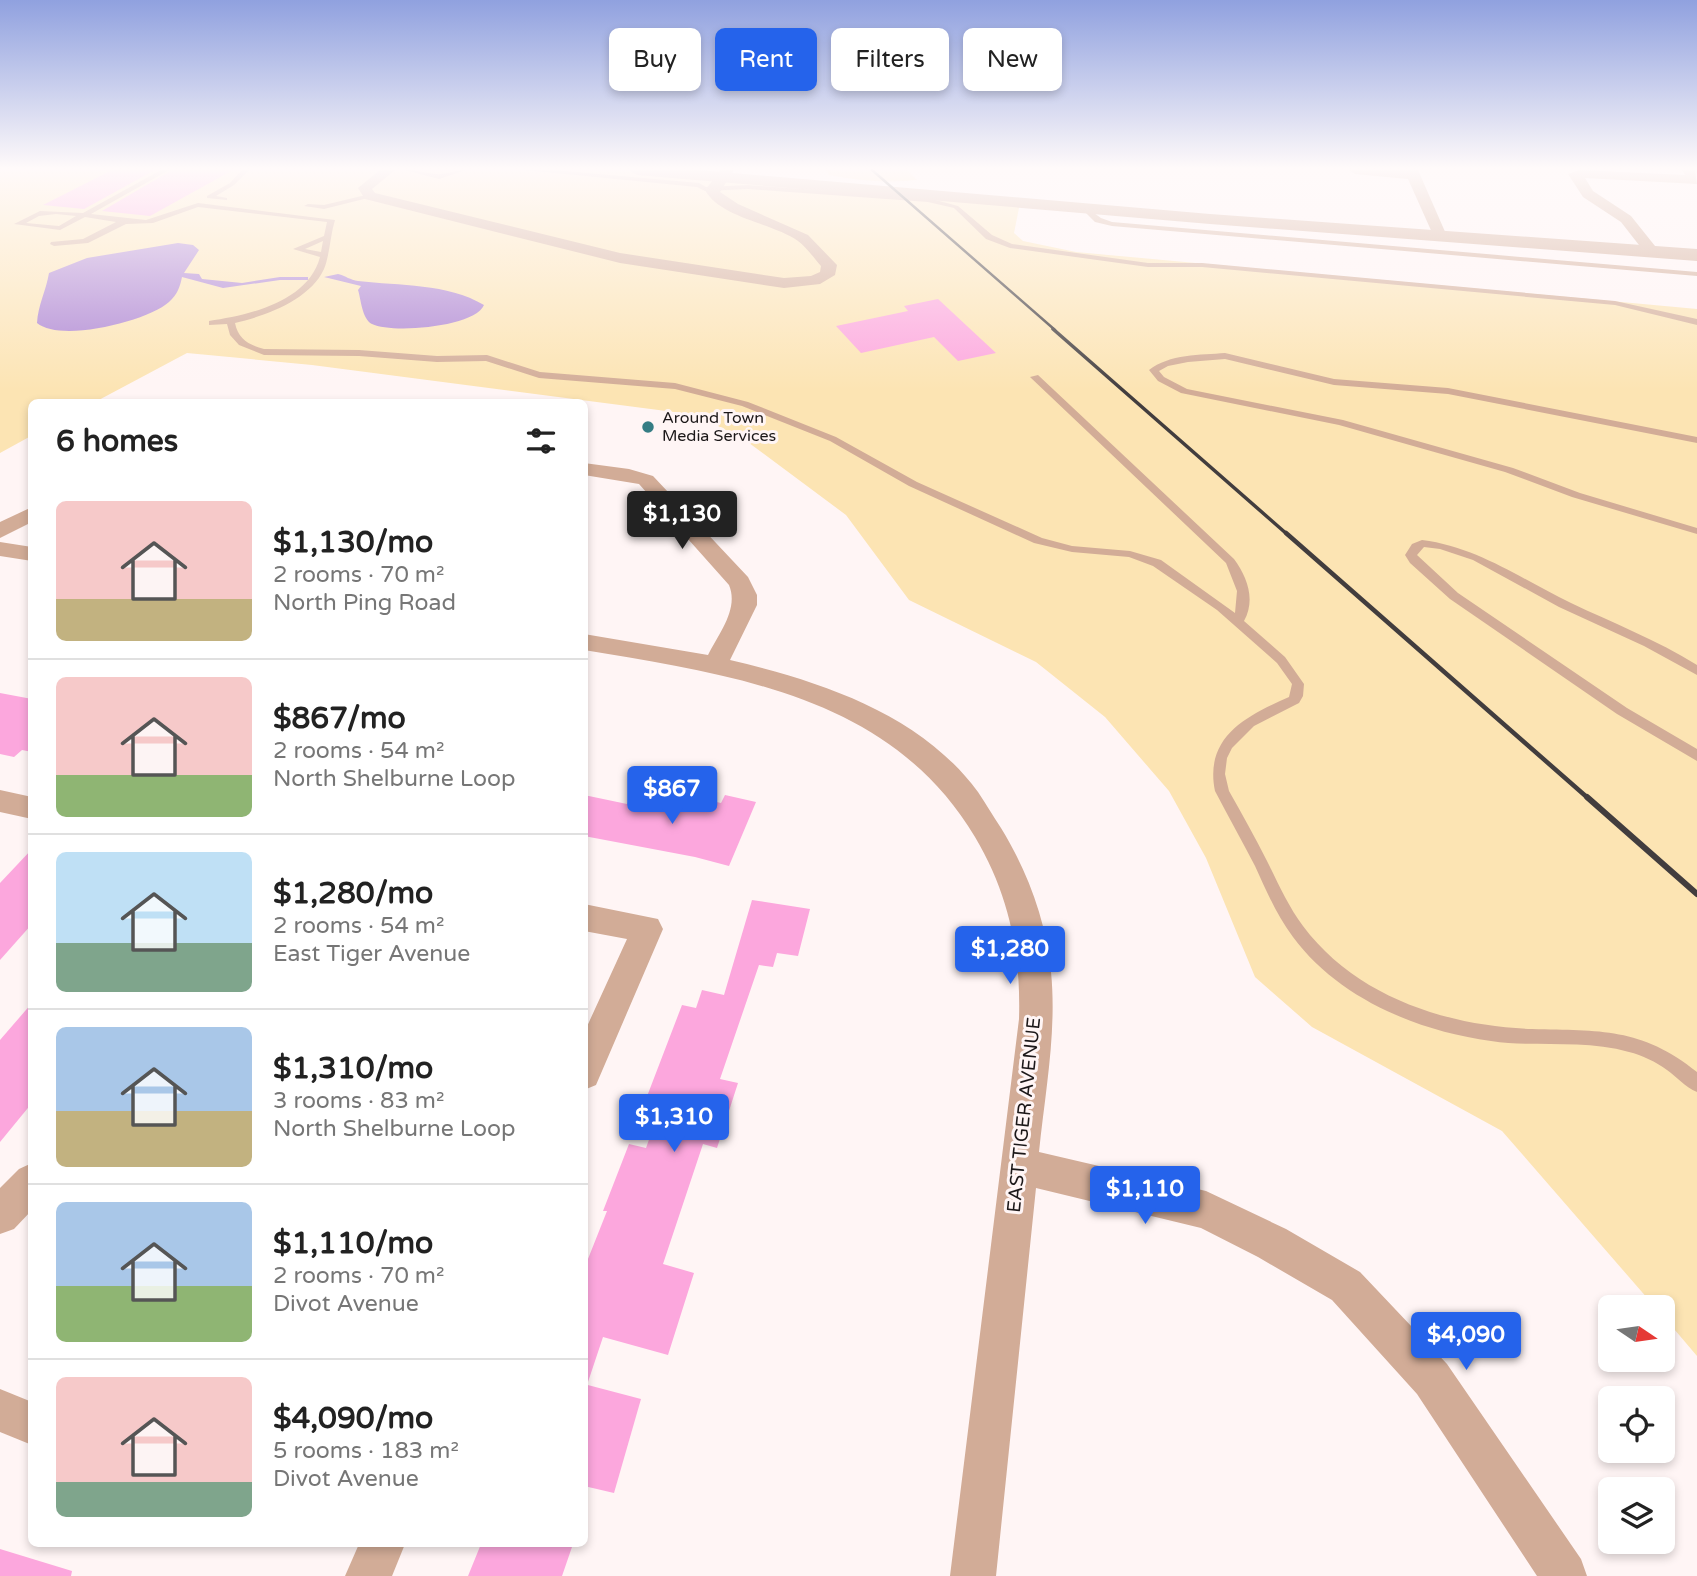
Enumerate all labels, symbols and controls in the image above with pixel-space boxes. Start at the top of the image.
chip: Buy [609,28,701,91]
chip: Rent [715,28,817,91]
chip: Filters [831,28,949,91]
chip: New [963,28,1062,91]
place label: Around Town Media Services [662,408,776,446]
marker: Around Town Media Services [640,419,656,435]
icon: filters [522,422,560,460]
text: 6 homes [56,423,178,460]
pin: $1,130 [625,491,739,551]
text: $1,130 [643,500,721,528]
text: $1,130/mo [273,524,433,561]
icon: home [112,529,196,613]
text: 2 rooms · 70 m² [273,561,444,589]
text: North Ping Road [273,589,456,617]
text: $867/mo [273,700,406,737]
icon: home [112,705,196,789]
text: 2 rooms · 54 m² [273,737,444,765]
text: North Shelburne Loop [273,765,516,793]
pin: $867 [631,766,713,826]
text: $867 [643,775,701,803]
text: $1,280/mo [273,875,433,912]
icon: home [112,880,196,964]
text: 2 rooms · 54 m² [273,912,444,940]
pin: $1,280 [953,926,1067,986]
text: $1,280 [971,935,1049,963]
text: East Tiger Avenue [273,940,470,968]
street label: EAST TIGER AVENUE [1003,1016,1045,1214]
text: $1,310/mo [273,1050,433,1087]
icon: home [112,1055,196,1139]
text: 3 rooms · 83 m² [273,1087,444,1115]
pin: $1,310 [617,1094,731,1154]
text: $1,310 [635,1103,713,1131]
text: North Shelburne Loop [273,1115,516,1143]
pin: $1,110 [1088,1166,1202,1226]
text: $1,110 [1106,1175,1184,1203]
text: $1,110/mo [273,1225,433,1262]
icon: home [112,1230,196,1314]
text: 2 rooms · 70 m² [273,1262,444,1290]
text: Divot Avenue [273,1290,419,1318]
north arrow [1598,1295,1675,1372]
map controls [1598,1295,1675,1554]
pin: $4,090 [1409,1312,1523,1372]
text: $4,090 [1427,1321,1505,1349]
button: locate [1598,1386,1675,1463]
text: $4,090/mo [273,1400,433,1437]
icon: home [112,1405,196,1489]
text: 5 rooms · 183 m² [273,1437,459,1465]
text: Divot Avenue [273,1465,419,1493]
button: layers [1598,1477,1675,1554]

